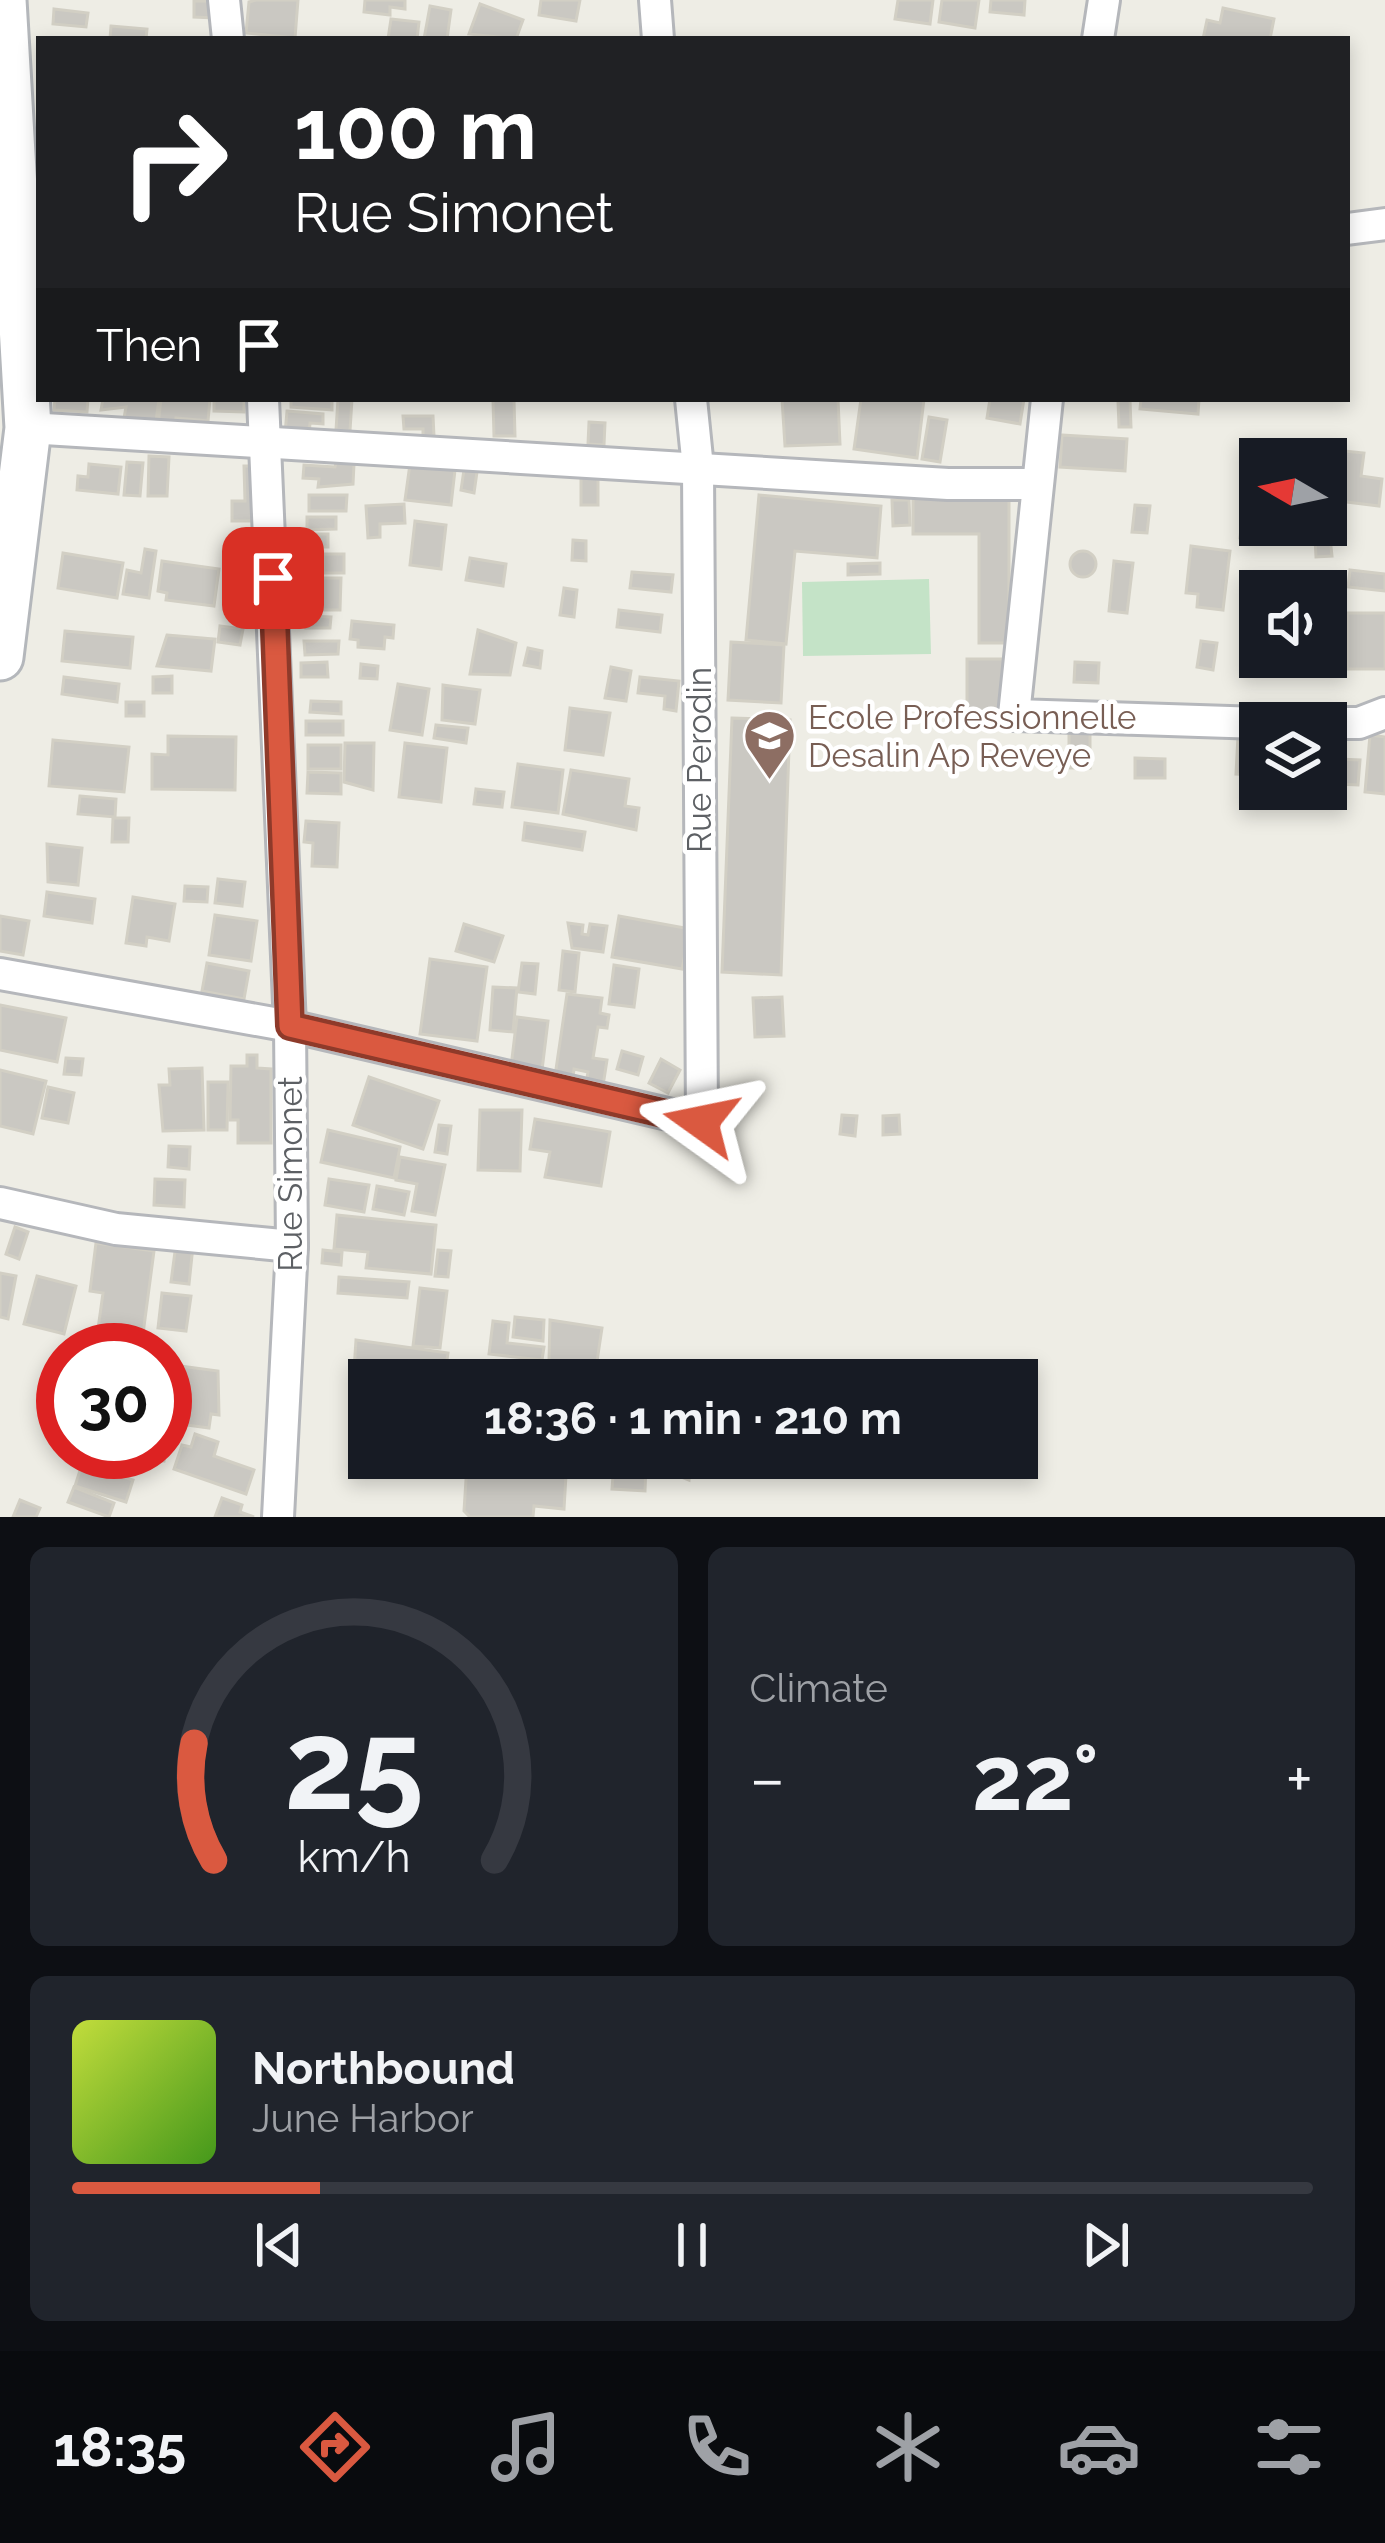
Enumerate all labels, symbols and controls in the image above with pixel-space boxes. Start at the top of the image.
text: 100 m [294,80,537,179]
icon: right [96,84,252,240]
text: Rue Simonet [294,181,614,245]
icon: arrive [226,312,292,378]
text: Then [96,319,202,372]
north arrow [1239,438,1347,546]
map controls [1239,438,1347,810]
pin [222,527,324,629]
icon: arrive [240,545,306,611]
button: sound [1239,570,1347,678]
street label: Rue Perodin [680,667,719,853]
place label: Ecole Professionnelle Desalin Ap Reveye [808,698,1136,775]
button: layers [1239,702,1347,810]
school or university icon: Ecole Professionnelle Desalin Ap Reveye [741,708,797,782]
position arrow [638,1059,764,1185]
street label: Rue Simonet [271,1076,310,1272]
speed limit sign: 30 [36,1323,192,1479]
text: 18:36 · 1 min · 210 m [484,1392,902,1445]
text: Climate [750,1665,888,1711]
text: 25 [284,1692,424,1838]
text: 22° [972,1725,1099,1831]
text: − [750,1740,785,1817]
text: + [1286,1740,1313,1817]
text: km/h [297,1831,410,1881]
text: Northbound [252,2042,515,2095]
text: June Harbor [252,2095,474,2141]
icon: previous [246,2212,312,2278]
icon: pause [659,2212,725,2278]
icon: next [1073,2212,1139,2278]
icon: directions [293,2405,377,2489]
icon: music [484,2405,568,2489]
icon: phone [675,2405,759,2489]
icon: climate [866,2405,950,2489]
icon: car [1057,2405,1141,2489]
icon: filters [1247,2405,1331,2489]
text: 18:35 [53,2415,186,2479]

